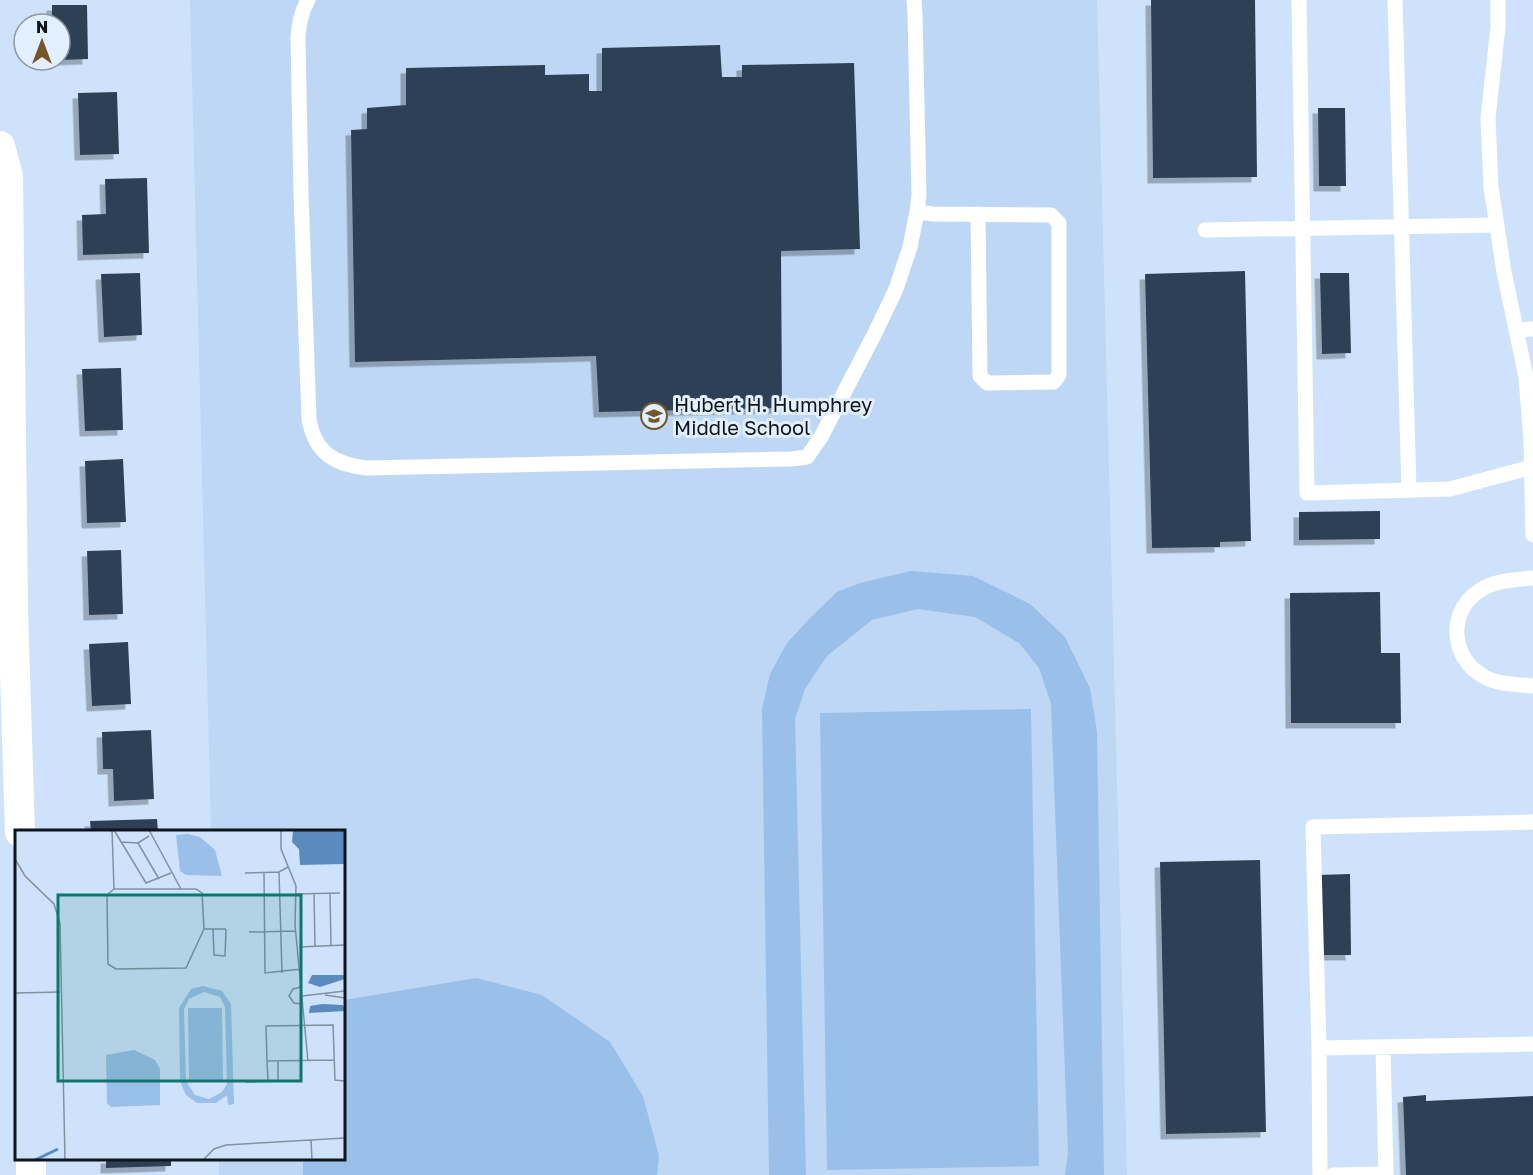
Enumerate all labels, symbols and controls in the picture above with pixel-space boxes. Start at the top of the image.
north arrow [12,12,72,72]
text: N [36,17,48,37]
place label: Hubert H. Humphrey Middle School [674,392,872,439]
school or university icon: Hubert H. Humphrey Middle School [639,401,669,431]
inset map [15,830,345,1160]

